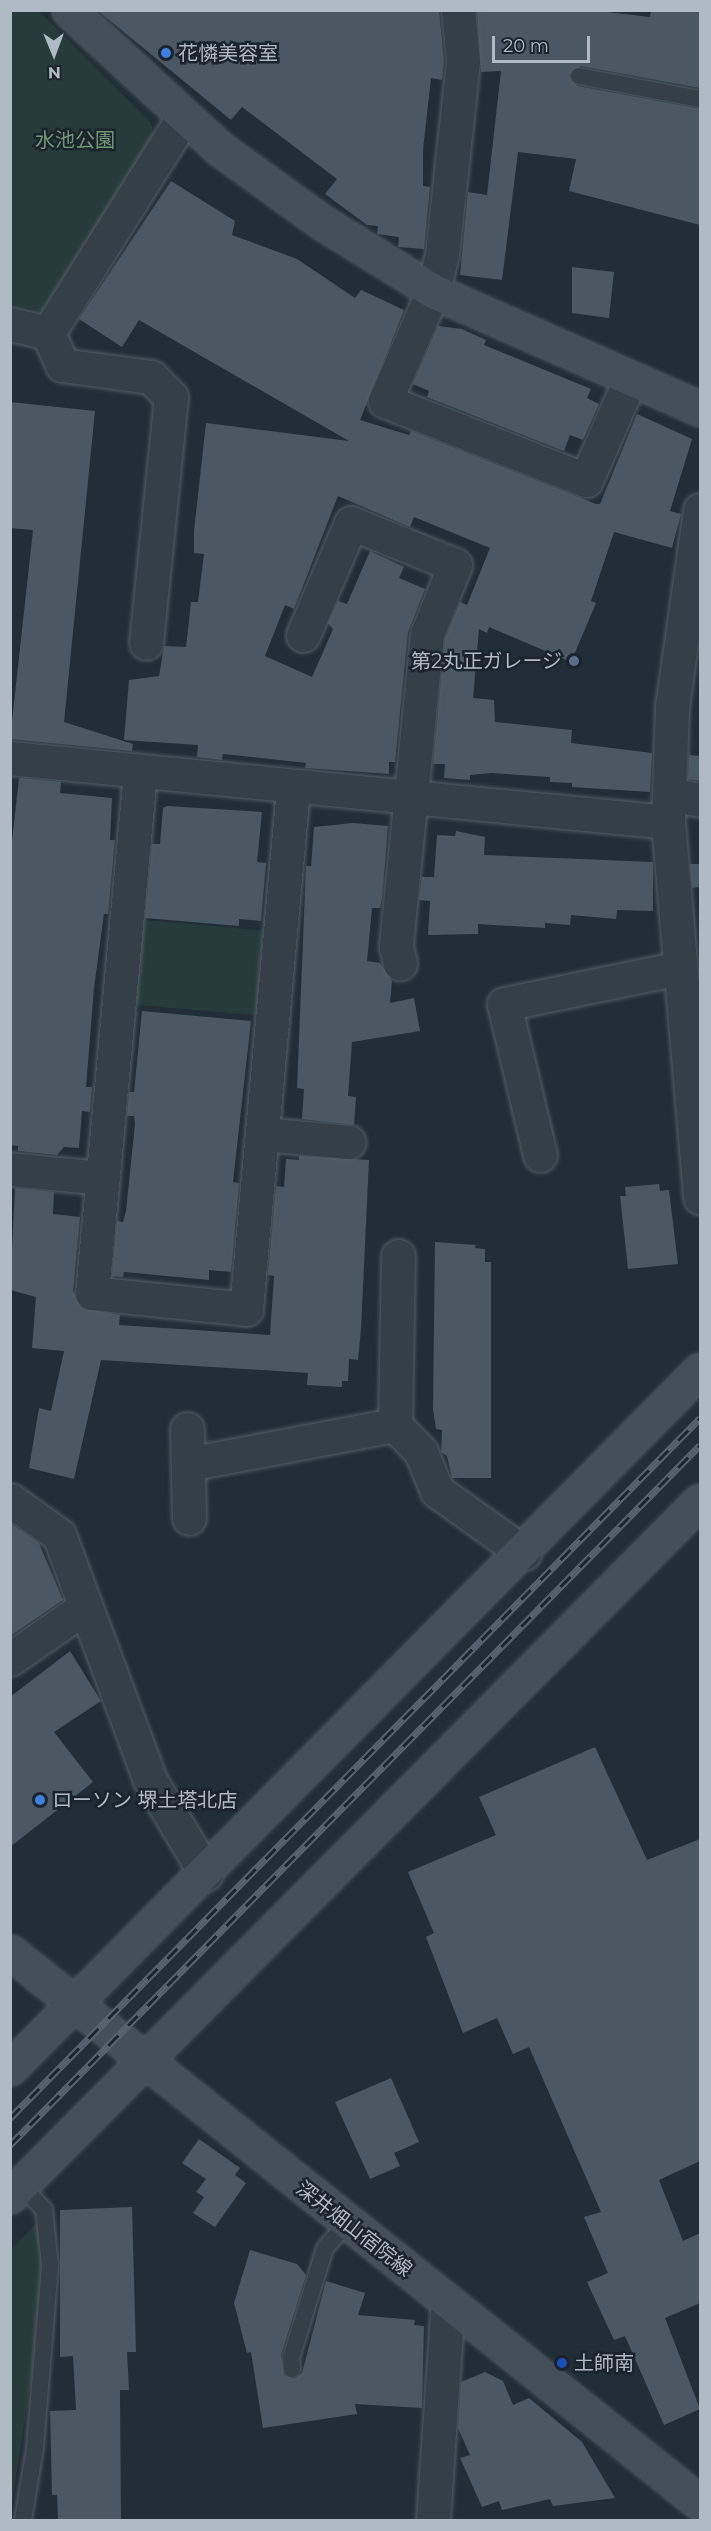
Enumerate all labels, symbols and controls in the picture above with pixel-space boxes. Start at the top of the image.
north arrow [24,24,84,84]
scale bar [495,24,592,62]
text: 20 m [503,35,549,57]
place label: 花憐美容室 [178,41,278,65]
marker: 花憐美容室 [159,46,173,60]
text: N [48,63,61,82]
park label: 水池公園 [35,128,115,152]
place label: 第2丸正ガレージ [411,649,562,673]
marker: 第2丸正ガレージ [567,654,581,668]
place label: ローソン 堺土塔北店 [52,1788,237,1812]
marker: ローソン 堺土塔北店 [33,1793,47,1807]
street label: 深井畑山宿院線 [291,2176,417,2282]
place label: 土師南 [574,2351,634,2375]
marker: 土師南 [555,2356,569,2370]

